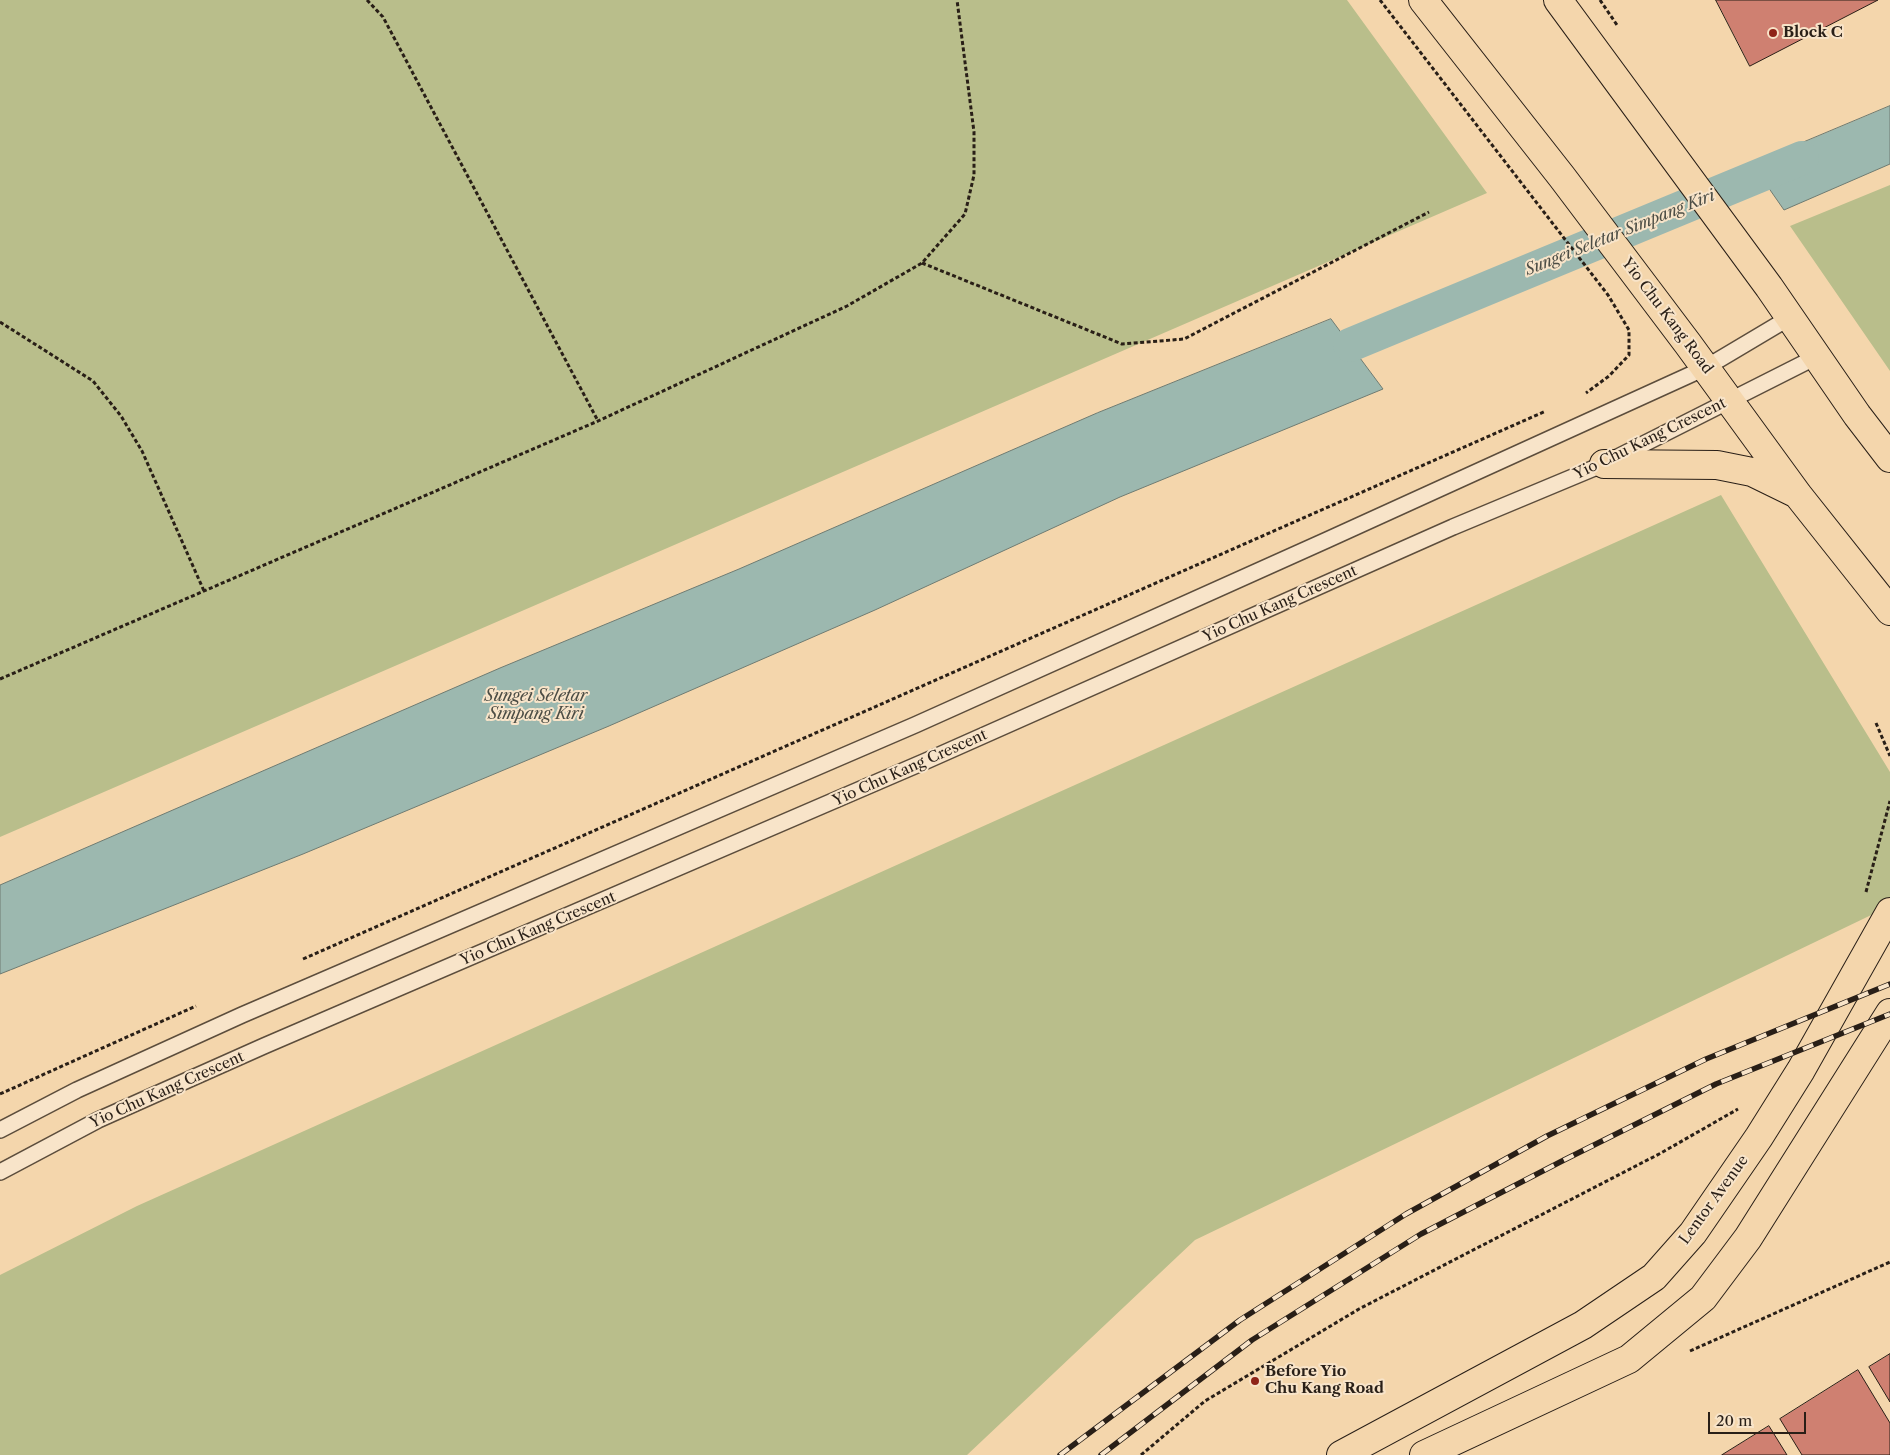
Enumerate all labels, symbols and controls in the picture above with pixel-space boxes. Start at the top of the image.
place label: Block C [1783,24,1843,42]
marker: Block C [1767,27,1779,39]
water label: Sungei Seletar Simpang Kiri [1522,186,1718,280]
street label: Yio Chu Kang Road [1618,254,1716,378]
street label: Yio Chu Kang Crescent [1571,394,1729,484]
street label: Yio Chu Kang Crescent [1200,562,1360,646]
water label: Sungei Seletar Simpang Kiri [484,686,588,724]
street label: Yio Chu Kang Crescent [830,726,990,810]
street label: Yio Chu Kang Crescent [458,888,618,970]
street label: Yio Chu Kang Crescent [87,1048,247,1132]
street label: Lentor Avenue [1676,1152,1752,1248]
place label: Before Yio Chu Kang Road [1265,1363,1384,1398]
marker: Before Yio Chu Kang Road [1249,1375,1261,1387]
scale bar [1710,1402,1808,1434]
text: 20 m [1716,1411,1752,1430]

